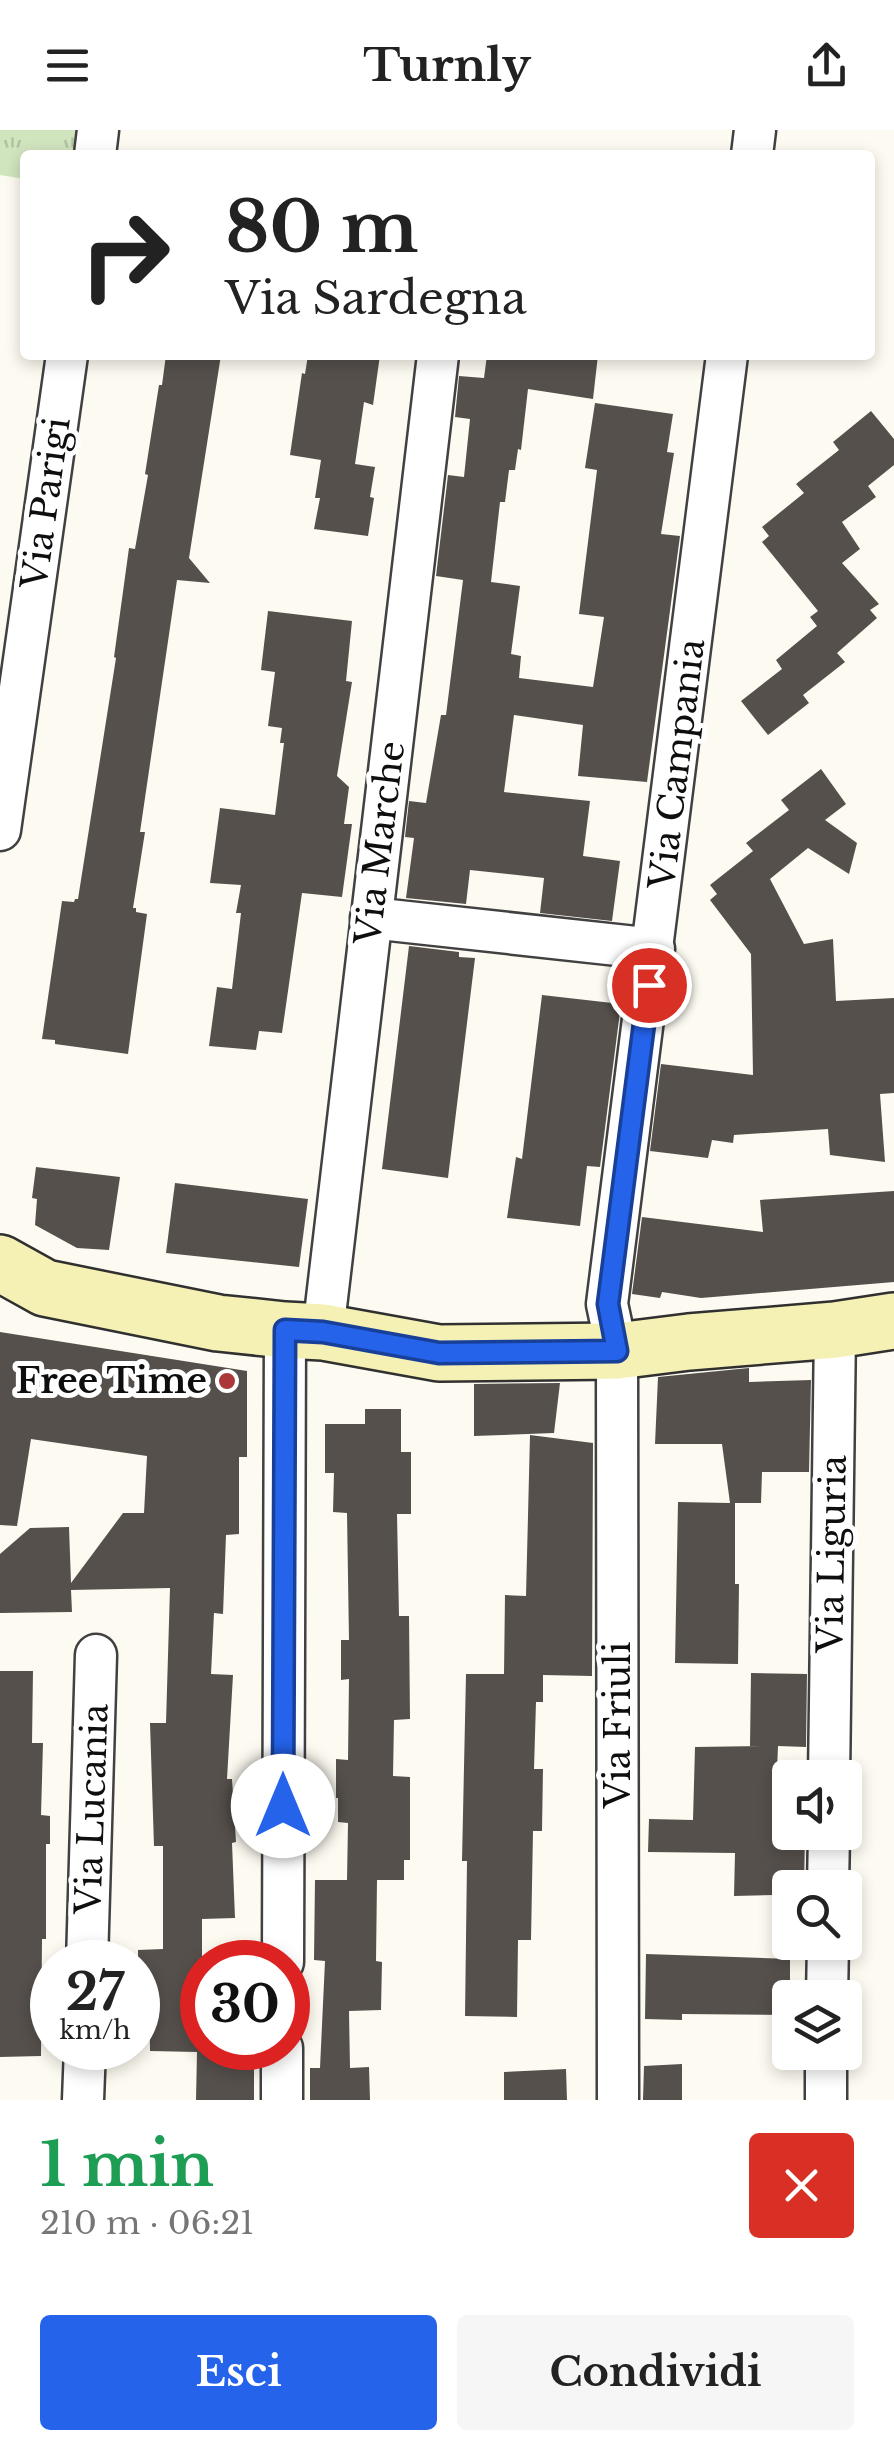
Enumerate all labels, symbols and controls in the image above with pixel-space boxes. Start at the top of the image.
text: Turnly [363,37,531,93]
icon: menu [40,38,95,93]
icon: share [799,38,854,93]
text: 80 m [225,184,418,271]
icon: right [60,190,190,320]
text: Via Sardegna [225,270,527,326]
street label: Via Parigi [12,414,79,592]
street label: Via Campania [640,636,713,892]
street label: Via Marche [346,739,413,948]
pin [607,943,692,1028]
icon: arrive [622,958,677,1013]
place label: Free Time [16,1359,207,1402]
marker: Free Time [216,1370,238,1392]
street label: Via Liguria [808,1454,855,1654]
street label: Via Friuli [596,1642,639,1809]
street label: Via Lucania [66,1702,117,1916]
position arrow [231,1754,335,1858]
map controls [772,1760,862,2070]
button: sound [772,1760,862,1850]
button: search [772,1870,862,1960]
speed limit sign: 30 [180,1940,310,2070]
text: 27 [66,1961,124,2024]
button: layers [772,1980,862,2070]
text: km/h [60,2015,130,2046]
text: 1 min [40,2128,214,2202]
button: close [749,2133,854,2238]
text: 210 m · 06:21 [40,2203,254,2243]
button: Esci [40,2315,437,2430]
button: Condividi [457,2315,854,2430]

